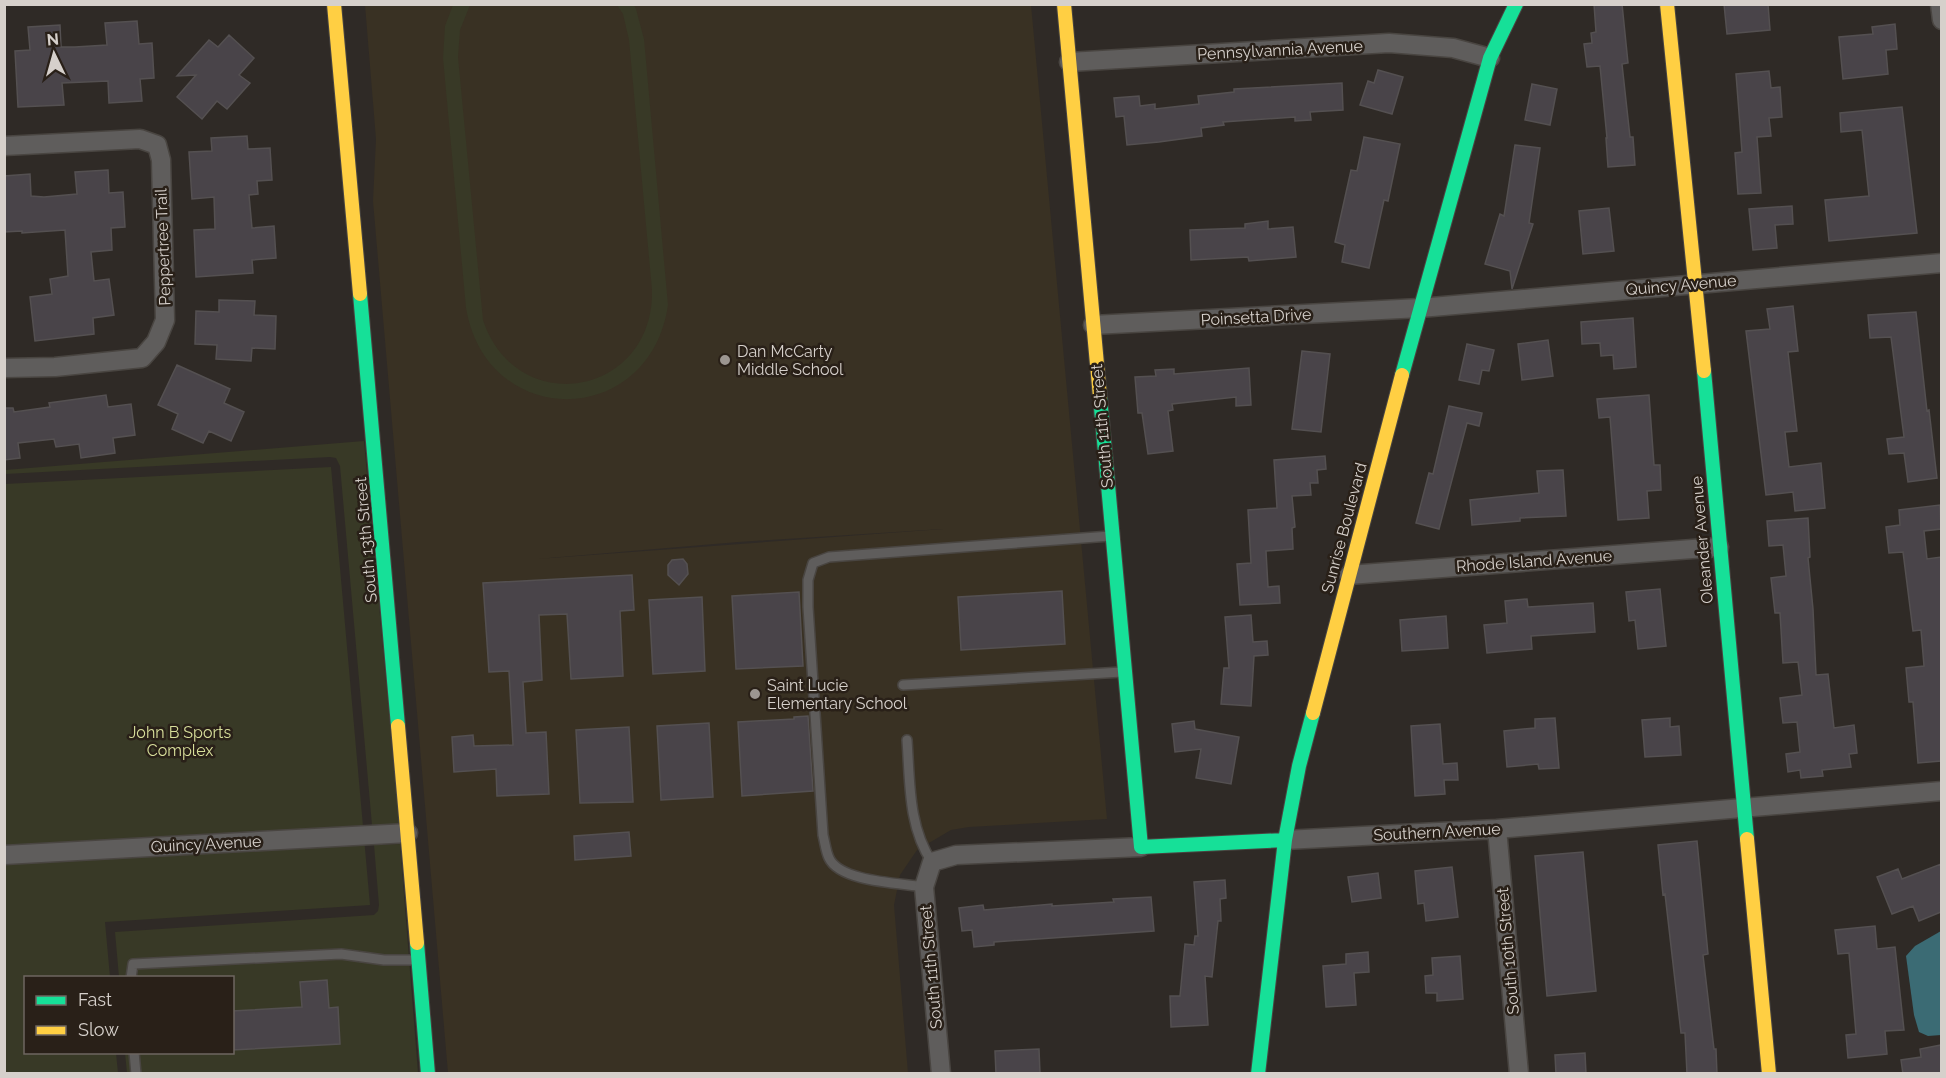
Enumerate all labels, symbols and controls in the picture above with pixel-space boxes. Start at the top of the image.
north arrow [24,24,84,84]
text: N [46,30,60,50]
street label: Pennsylvannia Avenue [1197,36,1363,64]
street label: Peppertree Trail [151,187,175,306]
street label: Quincy Avenue [1625,271,1737,299]
street label: Poinsetta Drive [1200,305,1312,329]
place label: Dan McCarty Middle School [737,342,844,379]
marker: Dan McCarty Middle School [718,353,732,367]
street label: South 11th Street [1087,363,1117,489]
street label: Sunrise Boulevard [1317,461,1371,595]
street label: Oleander Avenue [1687,475,1717,605]
street label: South 13th Street [351,476,381,604]
street label: Rhode Island Avenue [1455,546,1613,576]
place label: Saint Lucie Elementary School [767,676,908,713]
marker: Saint Lucie Elementary School [748,687,762,701]
park label: John B Sports Complex [129,723,231,760]
street label: Southern Avenue [1373,819,1501,845]
street label: Quincy Avenue [150,832,262,856]
street label: South 10th Street [1493,886,1523,1015]
street label: South 11th Street [916,904,946,1030]
legend [24,976,234,1054]
text: Fast [78,989,112,1010]
text: Slow [78,1019,119,1040]

